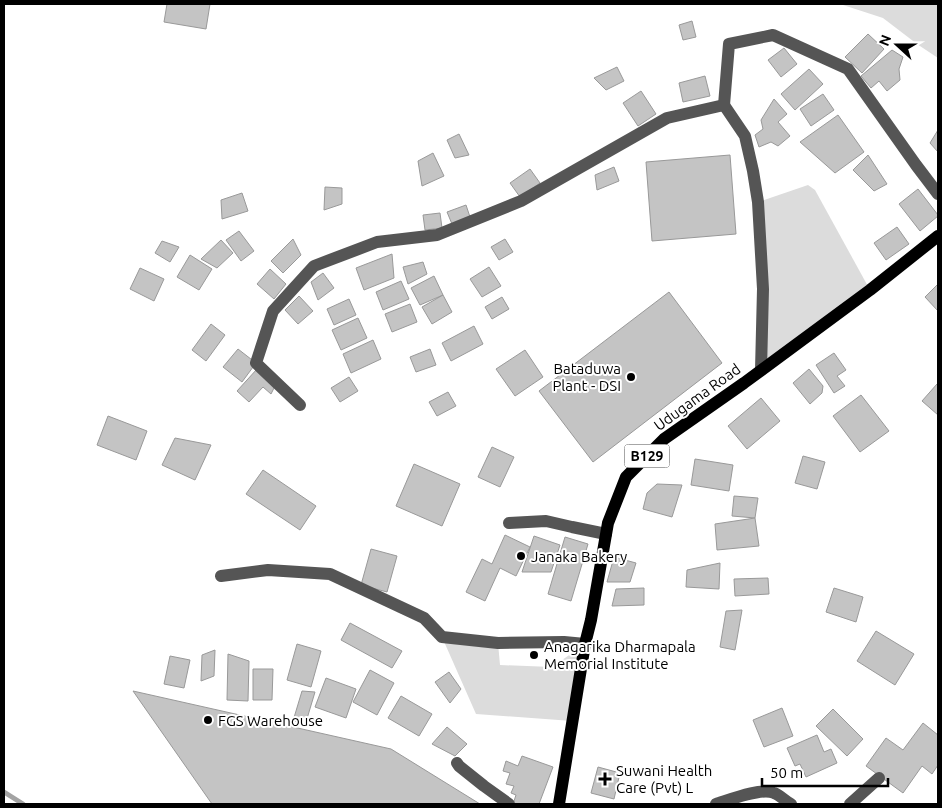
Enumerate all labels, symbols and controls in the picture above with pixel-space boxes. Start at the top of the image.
north arrow [872,20,922,70]
text: N [876,33,894,48]
place label: Bataduwa Plant - DSI [552,360,621,394]
street label: Udugama Road [651,360,743,434]
marker: Bataduwa Plant - DSI [625,371,637,383]
road number: B129 [624,444,670,468]
place label: Janaka Bakery [531,548,627,565]
marker: Janaka Bakery [515,550,527,562]
place label: Anagarika Dharmapala Memorial Institute [544,638,696,672]
marker: Anagarika Dharmapala Memorial Institute [528,649,540,661]
place label: FGS Warehouse [218,712,323,729]
marker: FGS Warehouse [202,714,214,726]
scale bar [762,756,888,788]
place label: Suwani Health Care (Pvt) L [616,762,712,796]
text: 50 m [770,764,803,781]
marker: Suwani Health Care (Pvt) L [598,772,612,786]

